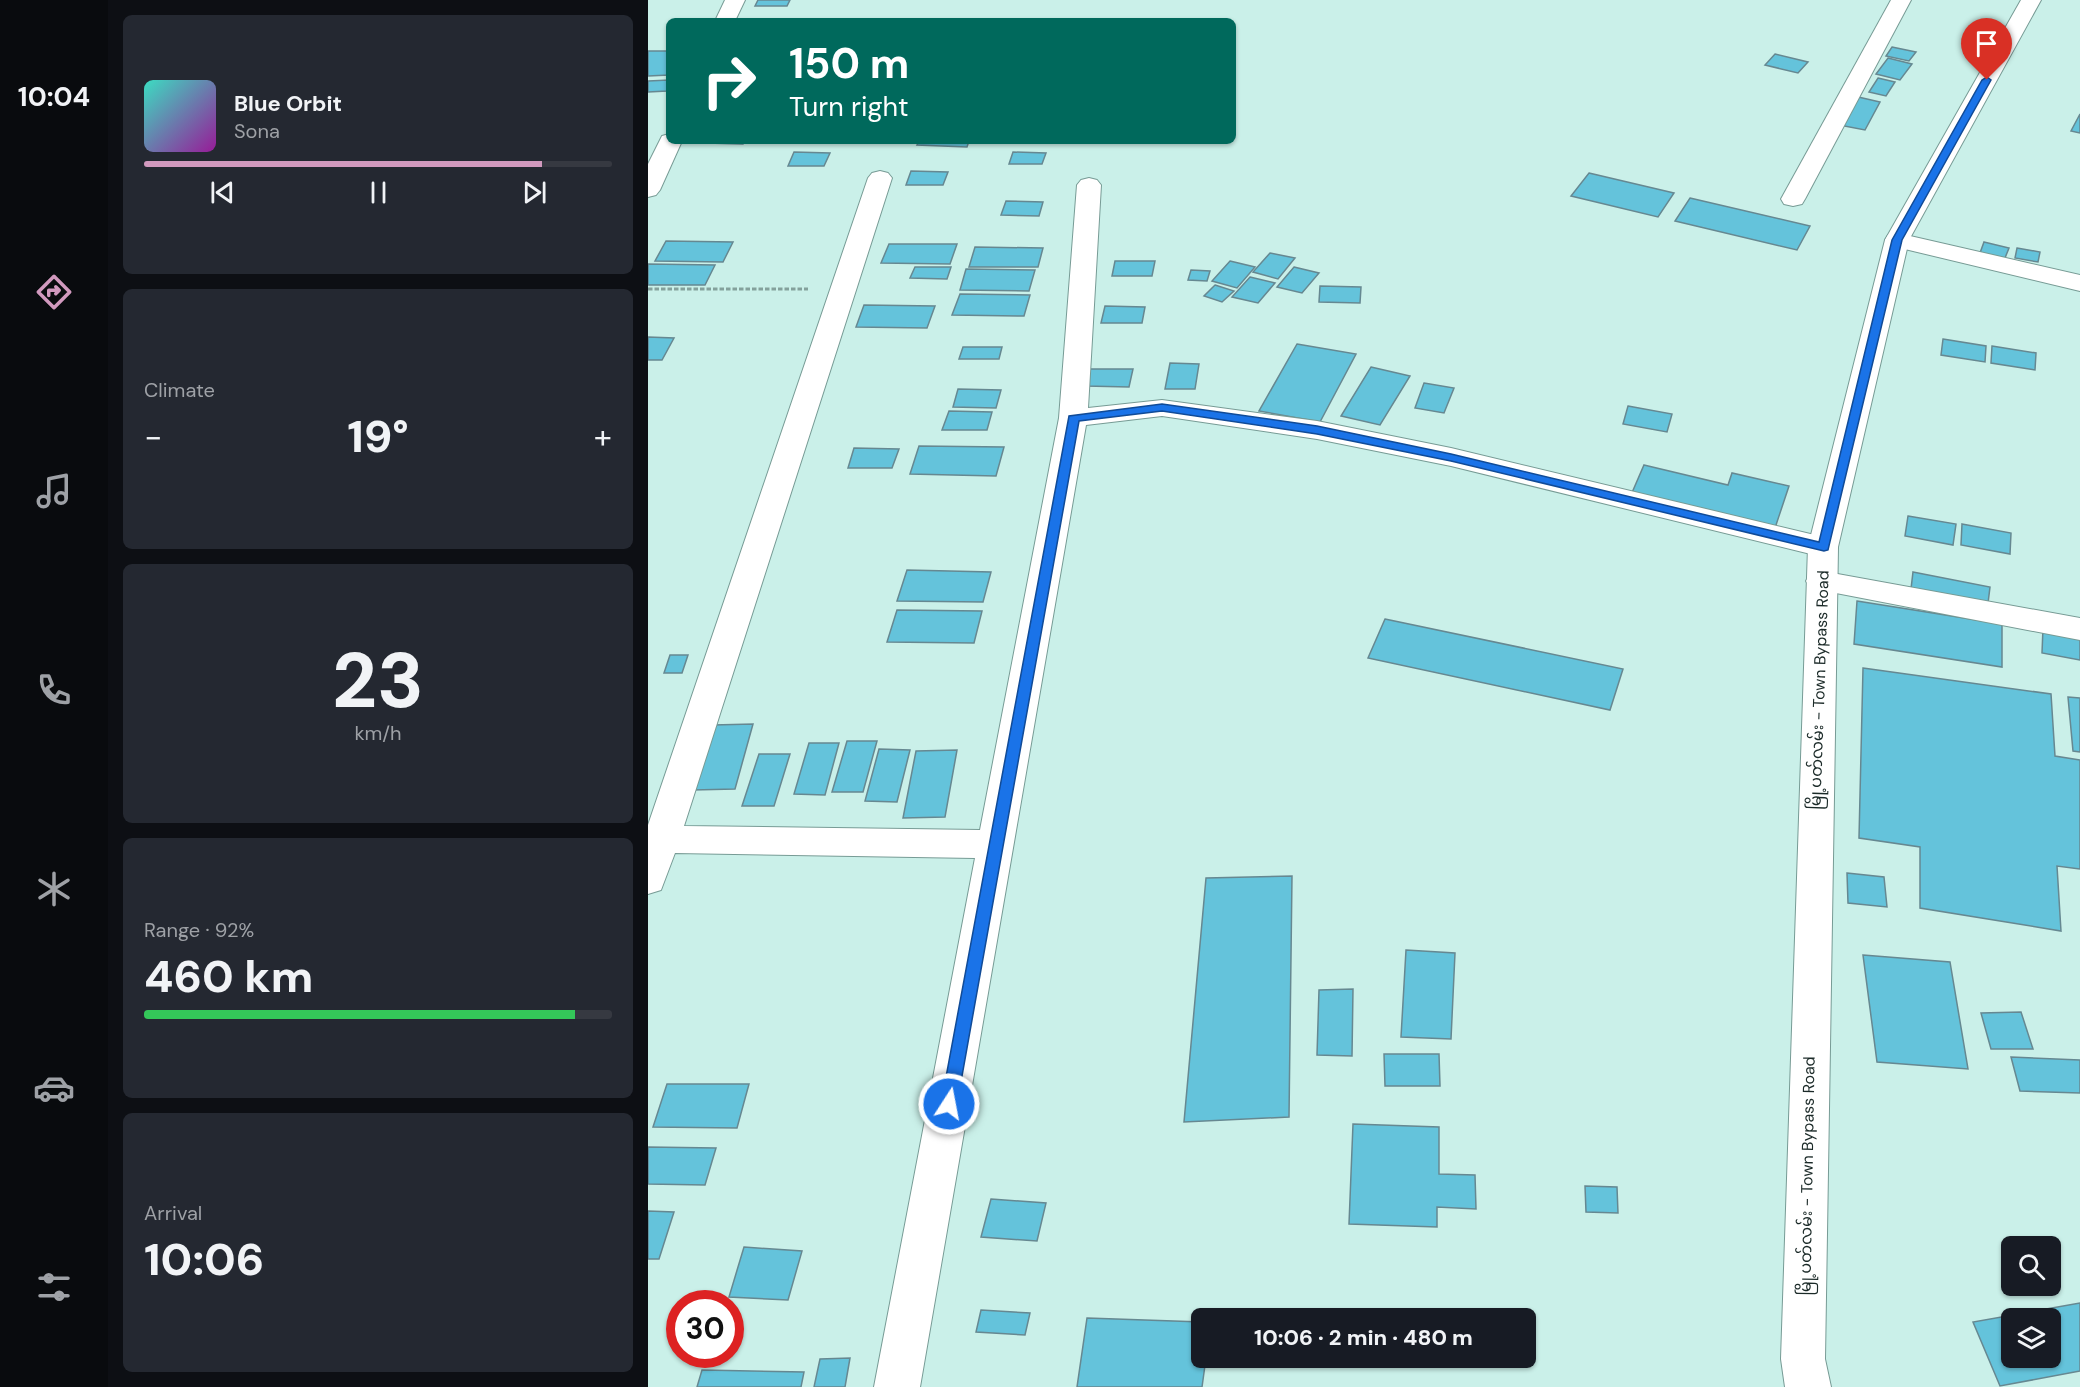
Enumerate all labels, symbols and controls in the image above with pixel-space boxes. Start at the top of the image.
pin [1961,18,2012,80]
icon: arrive [1970,27,2003,60]
text: 150 m [789,36,909,91]
icon: right [690,42,768,120]
text: 10:04 [18,79,90,114]
text: Blue Orbit [234,89,342,118]
text: Turn right [789,89,909,124]
text: Sona [234,118,280,144]
icon: previous [206,176,239,209]
icon: pause [362,176,395,209]
icon: next [518,176,551,209]
icon: directions [33,271,75,313]
text: Climate [144,377,215,403]
text: 19° [347,407,409,466]
text: − [144,415,162,458]
text: + [594,415,612,458]
icon: music [33,470,75,512]
street label: မြို့ပတ်လမ်း - Town Bypass Road [1803,570,1837,810]
text: 23 [332,630,424,731]
icon: phone [33,669,75,711]
text: km/h [354,720,402,746]
icon: climate [33,868,75,910]
text: Range · 92% [144,917,254,943]
text: 460 km [144,947,313,1006]
street label: မြို့ပတ်လမ်း - Town Bypass Road [1793,1056,1823,1296]
icon: car [33,1067,75,1109]
position arrow [917,1072,981,1136]
text: Arrival [144,1200,202,1226]
text: 10:06 [144,1230,264,1289]
map controls [2001,1236,2061,1368]
button: search [2001,1236,2061,1296]
icon: filters [33,1266,75,1308]
speed limit sign: 30 [666,1290,744,1368]
button: layers [2001,1308,2061,1368]
text: 10:06 · 2 min · 480 m [1254,1323,1473,1352]

